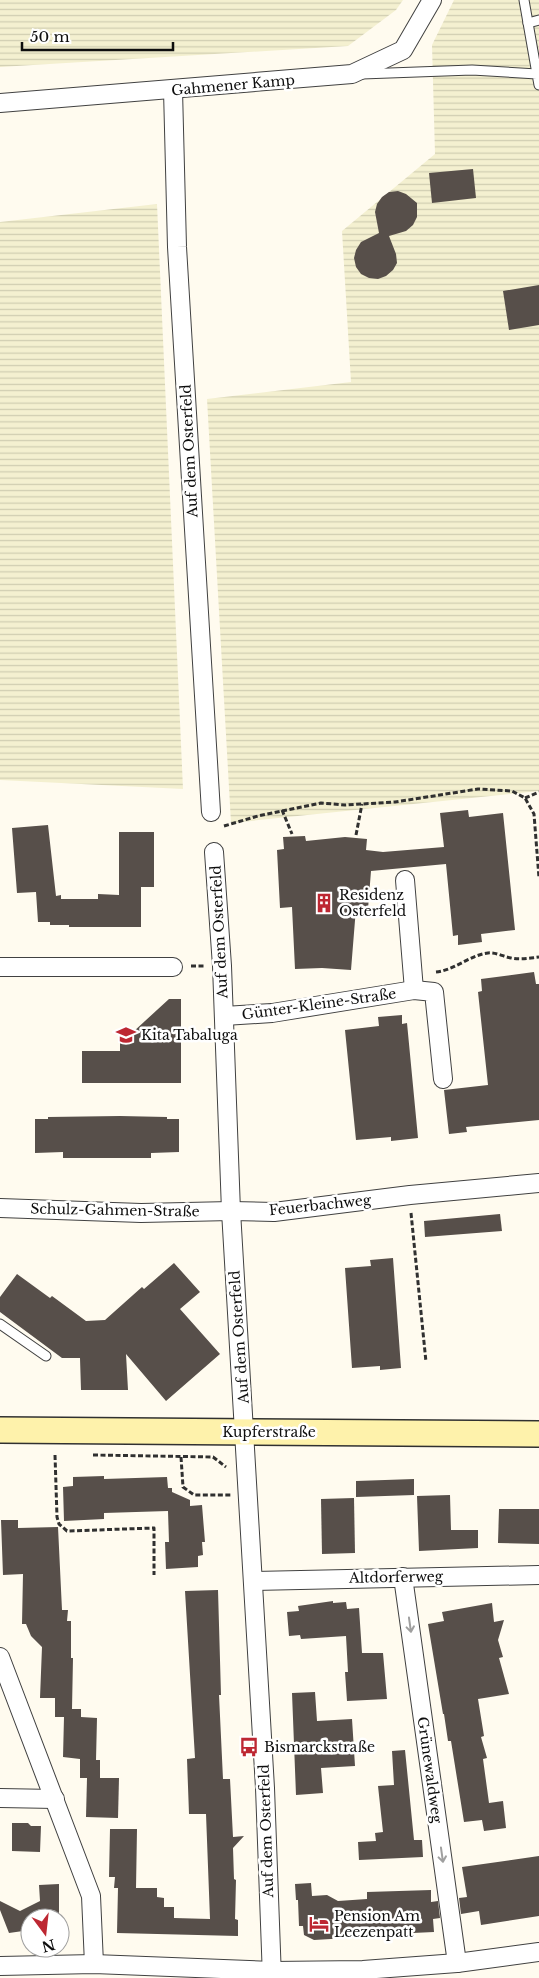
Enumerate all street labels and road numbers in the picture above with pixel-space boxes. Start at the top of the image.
street label: Gahmener Kamp [171,71,295,99]
street label: Auf dem Osterfeld [176,383,202,519]
street label: Auf dem Osterfeld [206,864,232,1000]
street label: Günter-Kleine-Straße [241,984,397,1024]
street label: Feuerbachweg [268,1191,373,1219]
street label: Schulz-Gahmen-Straße [30,1200,200,1220]
street label: Auf dem Osterfeld [225,1269,253,1405]
street label: Kupferstraße [222,1423,316,1441]
street label: Altdorferweg [348,1567,444,1587]
street label: Grünewaldweg [414,1716,446,1825]
street label: Auf dem Osterfeld [255,1763,277,1899]

